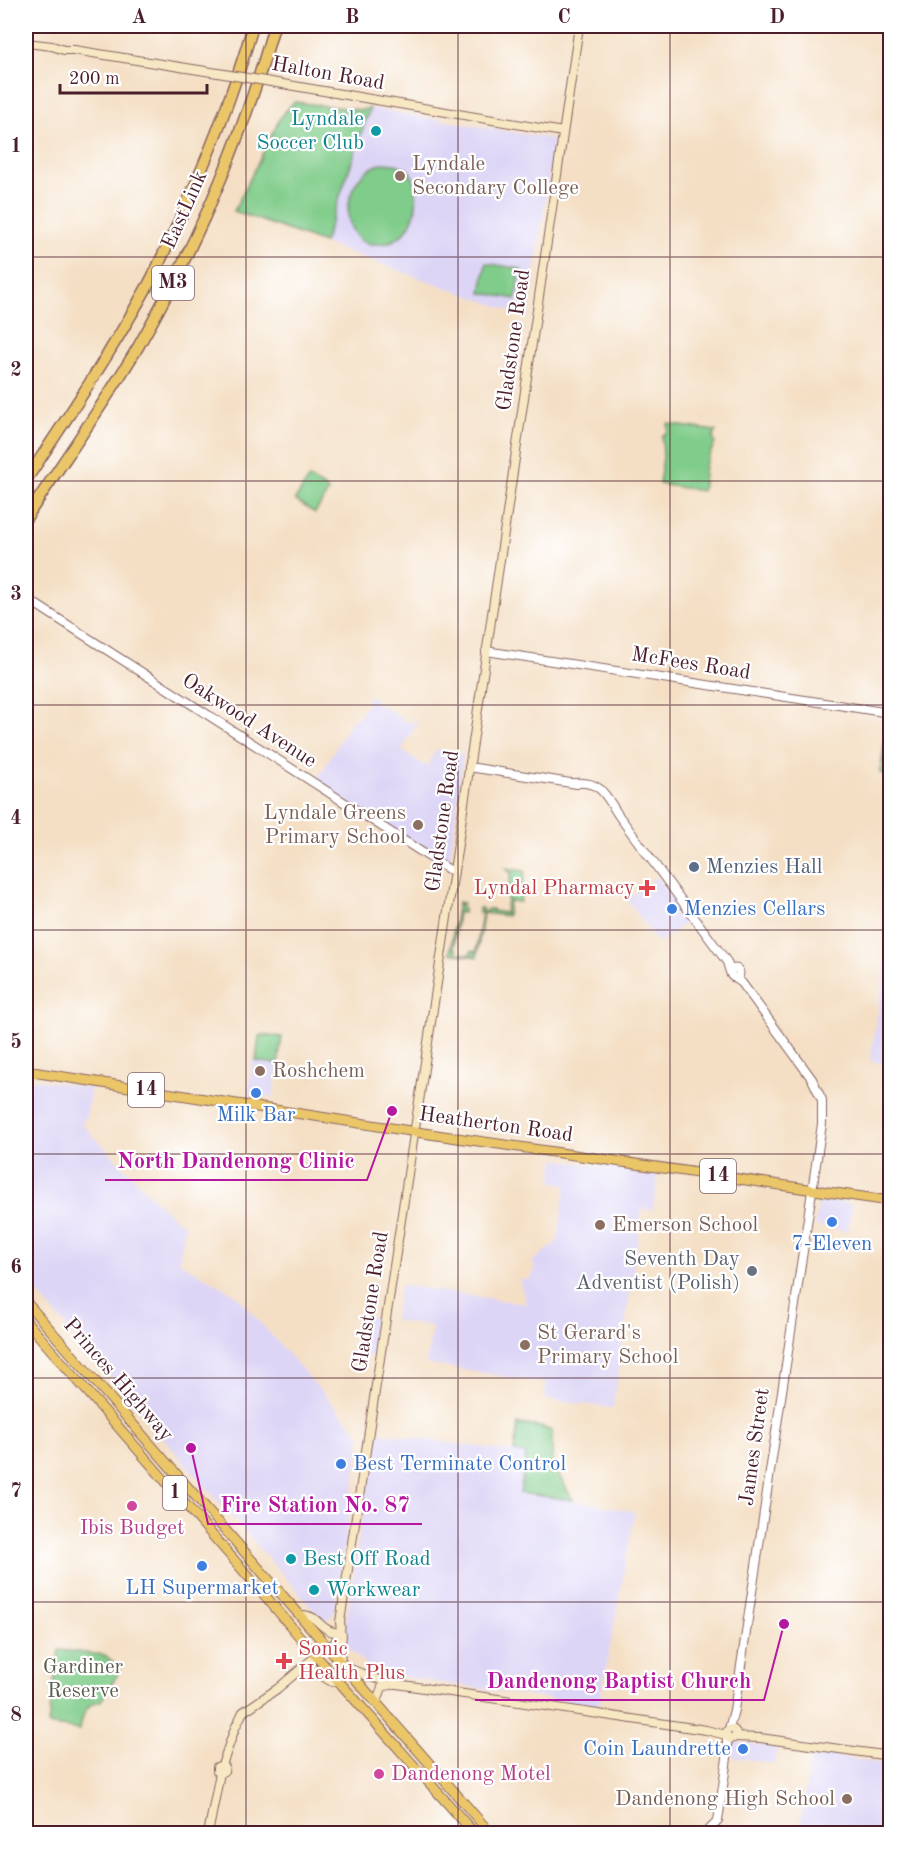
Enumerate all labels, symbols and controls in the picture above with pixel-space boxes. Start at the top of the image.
text: A [131,8,147,28]
text: B [345,8,359,28]
text: C [557,8,571,28]
text: D [769,8,785,28]
street label: Halton Road [270,54,386,94]
scale bar [60,57,207,95]
text: 200 m [69,70,120,88]
place label: Lyndale Soccer Club [256,109,364,154]
marker: Lyndale Soccer Club [369,124,383,138]
text: 1 [10,137,22,157]
place label: Lyndale Secondary College [412,154,579,199]
street label: EastLink [158,168,212,252]
marker: Lyndale Secondary College [393,169,407,183]
road number: M3 [152,266,194,300]
street label: Gladstone Road [494,268,534,412]
text: 2 [10,361,22,381]
text: 3 [10,585,22,605]
street label: McFees Road [630,644,752,684]
street label: Oakwood Avenue [178,670,320,772]
street label: Gladstone Road [423,749,463,893]
place label: Lyndale Greens Primary School [263,803,406,848]
text: 4 [10,809,22,829]
marker: Lyndale Greens Primary School [411,818,425,832]
place label: Menzies Hall [706,857,823,878]
marker: Menzies Hall [687,860,701,874]
place label: Lyndal Pharmacy [474,878,635,899]
marker: Lyndal Pharmacy [640,881,654,895]
place label: Menzies Cellars [684,899,825,920]
marker: Menzies Cellars [665,902,679,916]
text: 5 [10,1032,22,1053]
place label: Roshchem [272,1061,365,1082]
marker: Roshchem [253,1064,267,1078]
road number: 14 [128,1073,164,1107]
marker: Milk Bar [249,1086,263,1100]
street label: Heatherton Road [418,1104,574,1146]
place label: Milk Bar [216,1105,296,1126]
callout: North Dandenong Clinic [105,1140,367,1180]
text: North Dandenong Clinic [117,1151,355,1173]
road number: 14 [700,1159,736,1193]
place label: Emerson School [612,1215,759,1236]
marker: 7-Eleven [825,1215,839,1229]
marker: Emerson School [593,1218,607,1232]
street label: Gladstone Road [349,1230,393,1374]
place label: 7-Eleven [792,1234,872,1255]
place label: Seventh Day Adventist (Polish) [575,1249,740,1294]
text: 6 [10,1258,22,1278]
marker: Seventh Day Adventist (Polish) [745,1264,759,1278]
street label: Princes Highway [59,1314,177,1446]
place label: St Gerard's Primary School [537,1323,679,1368]
marker: St Gerard's Primary School [518,1338,532,1352]
street label: James Street [736,1387,774,1507]
place label: Best Terminate Control [353,1454,566,1475]
marker: Best Terminate Control [334,1457,348,1471]
road number: 1 [163,1476,187,1510]
text: 7 [10,1482,22,1502]
callout: Fire Station No. 87 [208,1484,422,1524]
text: Fire Station No. 87 [220,1495,410,1517]
marker: Ibis Budget [125,1499,139,1513]
place label: Ibis Budget [80,1518,184,1539]
place label: Best Off Road [303,1549,431,1570]
marker: Best Off Road [284,1552,298,1566]
marker: LH Supermarket [195,1559,209,1573]
place label: LH Supermarket [125,1578,279,1599]
place label: Workwear [326,1580,421,1601]
marker: Workwear [307,1583,321,1597]
place label: Sonic Health Plus [298,1639,405,1684]
marker: Sonic Health Plus [275,1652,293,1670]
park label: Gardiner Reserve [43,1657,124,1702]
callout: Dandenong Baptist Church [475,1660,764,1700]
text: Dandenong Baptist Church [487,1671,751,1693]
text: 8 [10,1706,22,1726]
place label: Coin Laundrette [583,1739,731,1760]
marker: Coin Laundrette [736,1742,750,1756]
place label: Dandenong Motel [391,1764,551,1785]
marker: Dandenong Motel [372,1767,386,1781]
place label: Dandenong High School [615,1789,835,1810]
marker: Dandenong High School [840,1792,854,1806]

